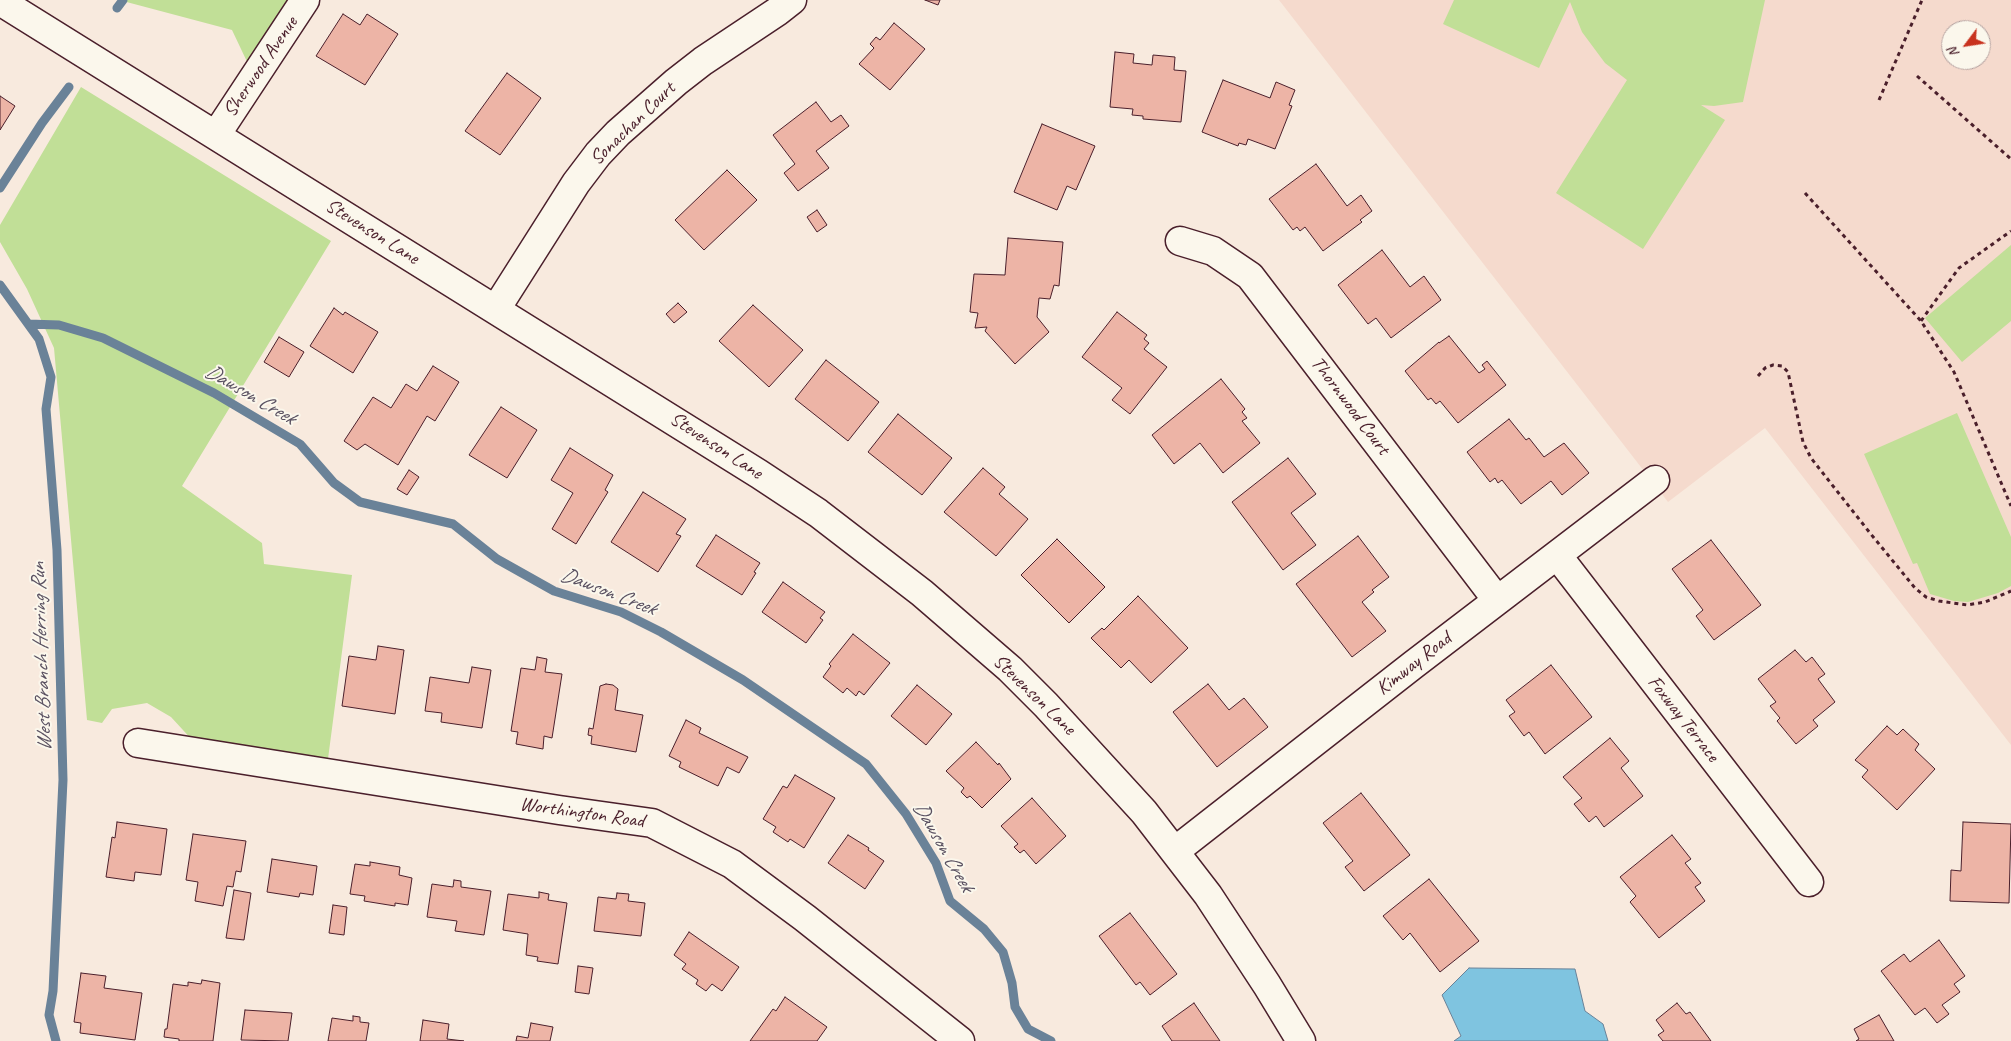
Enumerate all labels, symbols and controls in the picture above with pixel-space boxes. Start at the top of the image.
street label: Sherwood Avenue [219,12,303,122]
north arrow [1941,20,1991,70]
text: N [1944,44,1963,61]
street label: Sonachan Court [585,77,681,171]
street label: Stevenson Lane [321,194,423,270]
street label: Thornwood Court [1305,352,1395,460]
water label: Dawson Creek [200,359,300,431]
street label: Stevenson Lane [665,407,767,485]
water label: West Branch Herring Run [26,562,58,752]
water label: Dawson Creek [557,562,659,622]
street label: Kimway Road [1372,627,1456,701]
street label: Stevenson Lane [988,650,1080,740]
street label: Foxway Terrace [1642,671,1724,767]
street label: Worthington Road [518,792,646,834]
water label: Dawson Creek [907,797,979,897]

